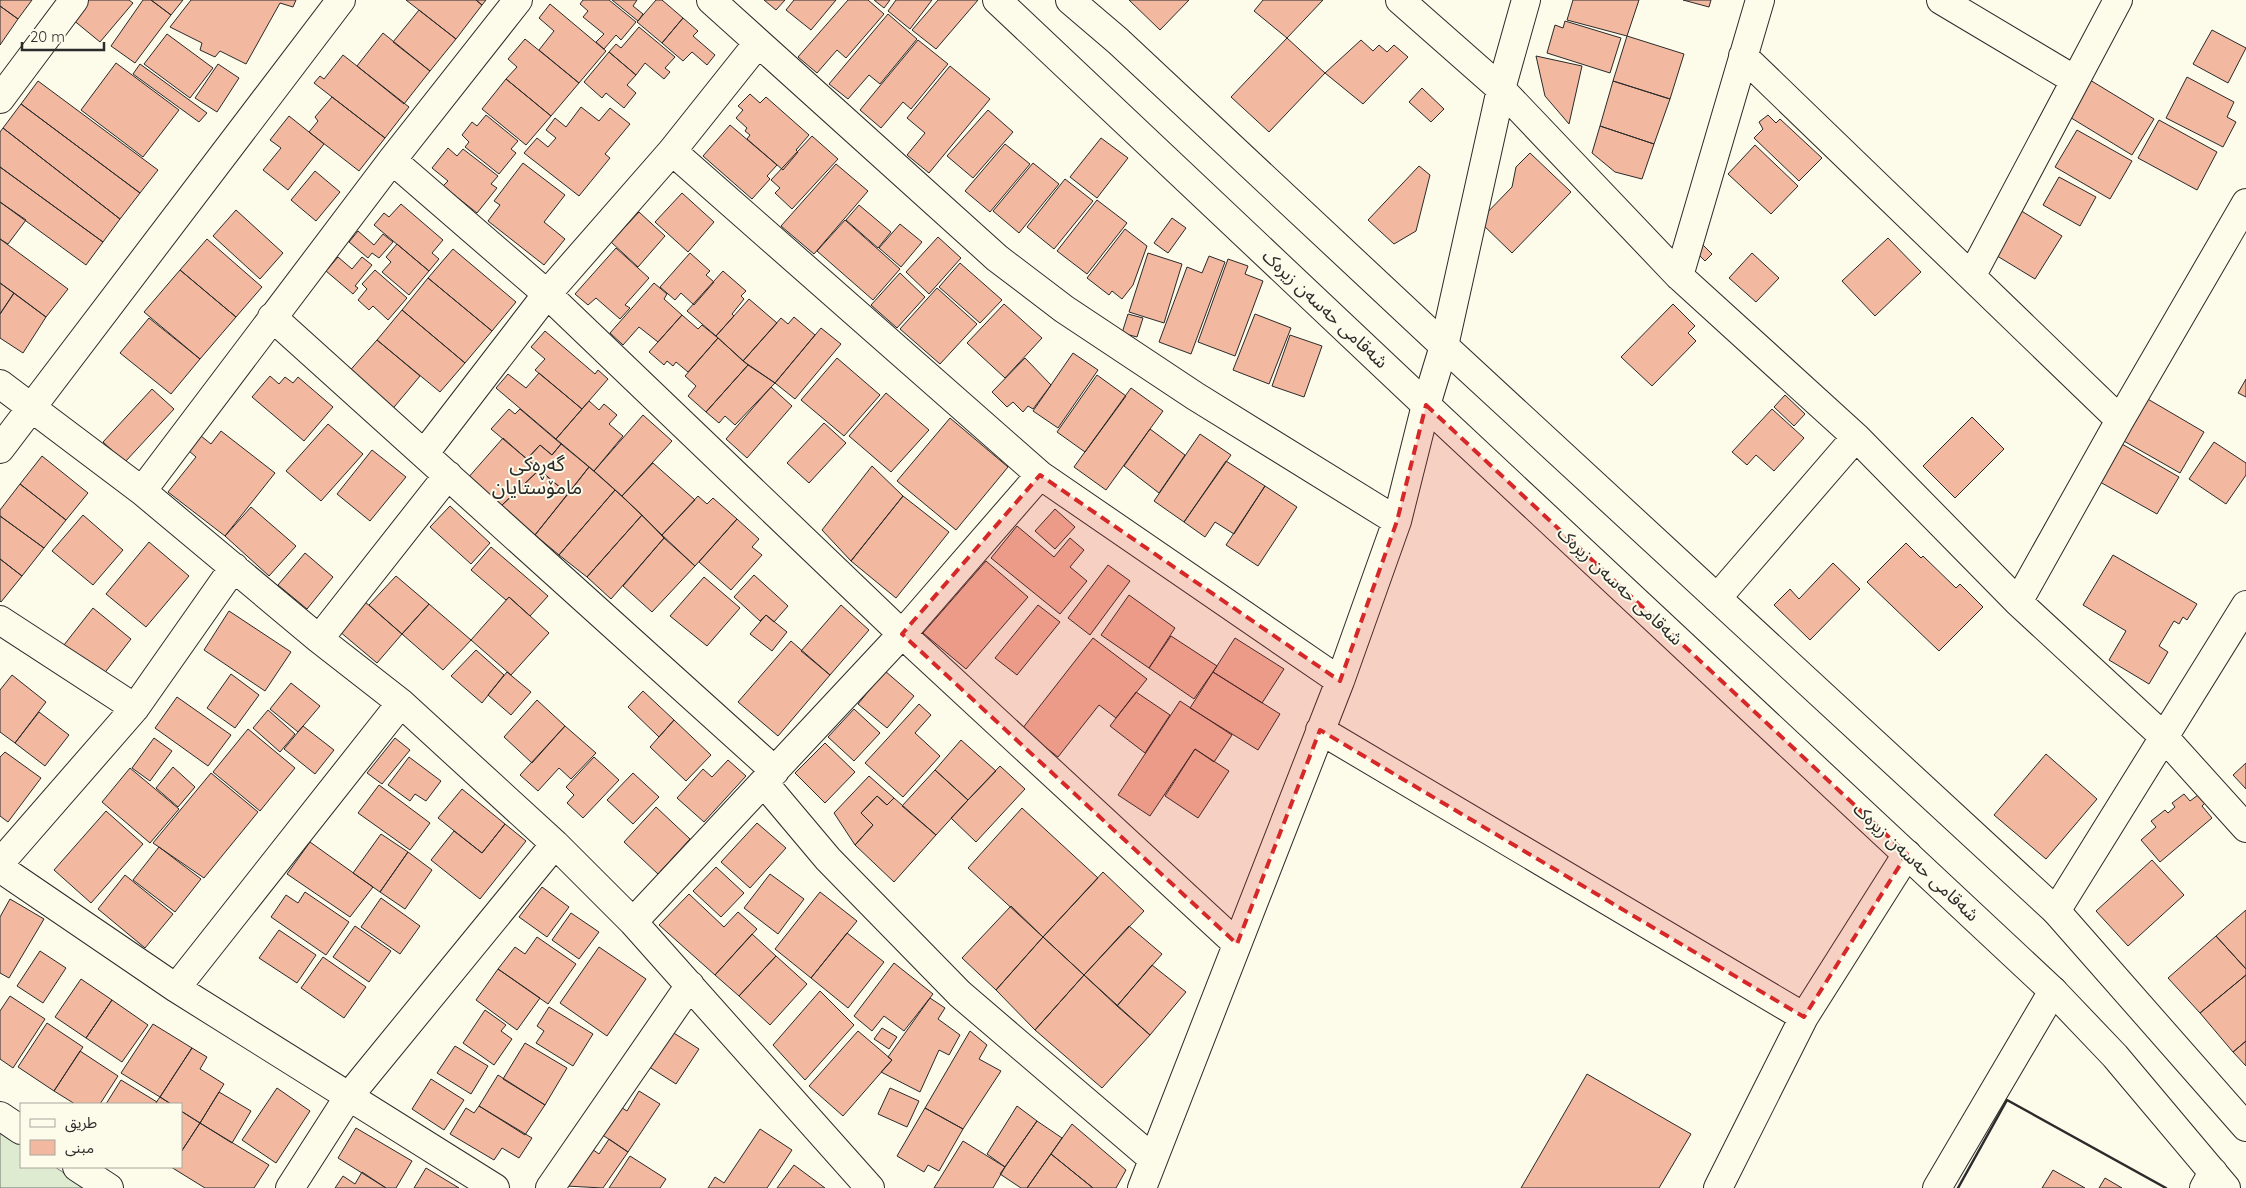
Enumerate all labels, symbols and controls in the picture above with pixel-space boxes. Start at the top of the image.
scale bar [22,20,105,52]
text: 20 m [30,27,65,46]
street label: شەقامی حەسەن زیرەک [1257,244,1393,373]
district label: گەڕەکی مامۆستایان [492,451,582,499]
street label: شەقامی حەسەن زیرەک [1552,521,1688,650]
street label: شەقامی حەسەن زیرەک [1848,797,1984,926]
legend [20,1103,182,1168]
text: طريق [65,1113,97,1133]
text: مبنى [65,1138,94,1157]

